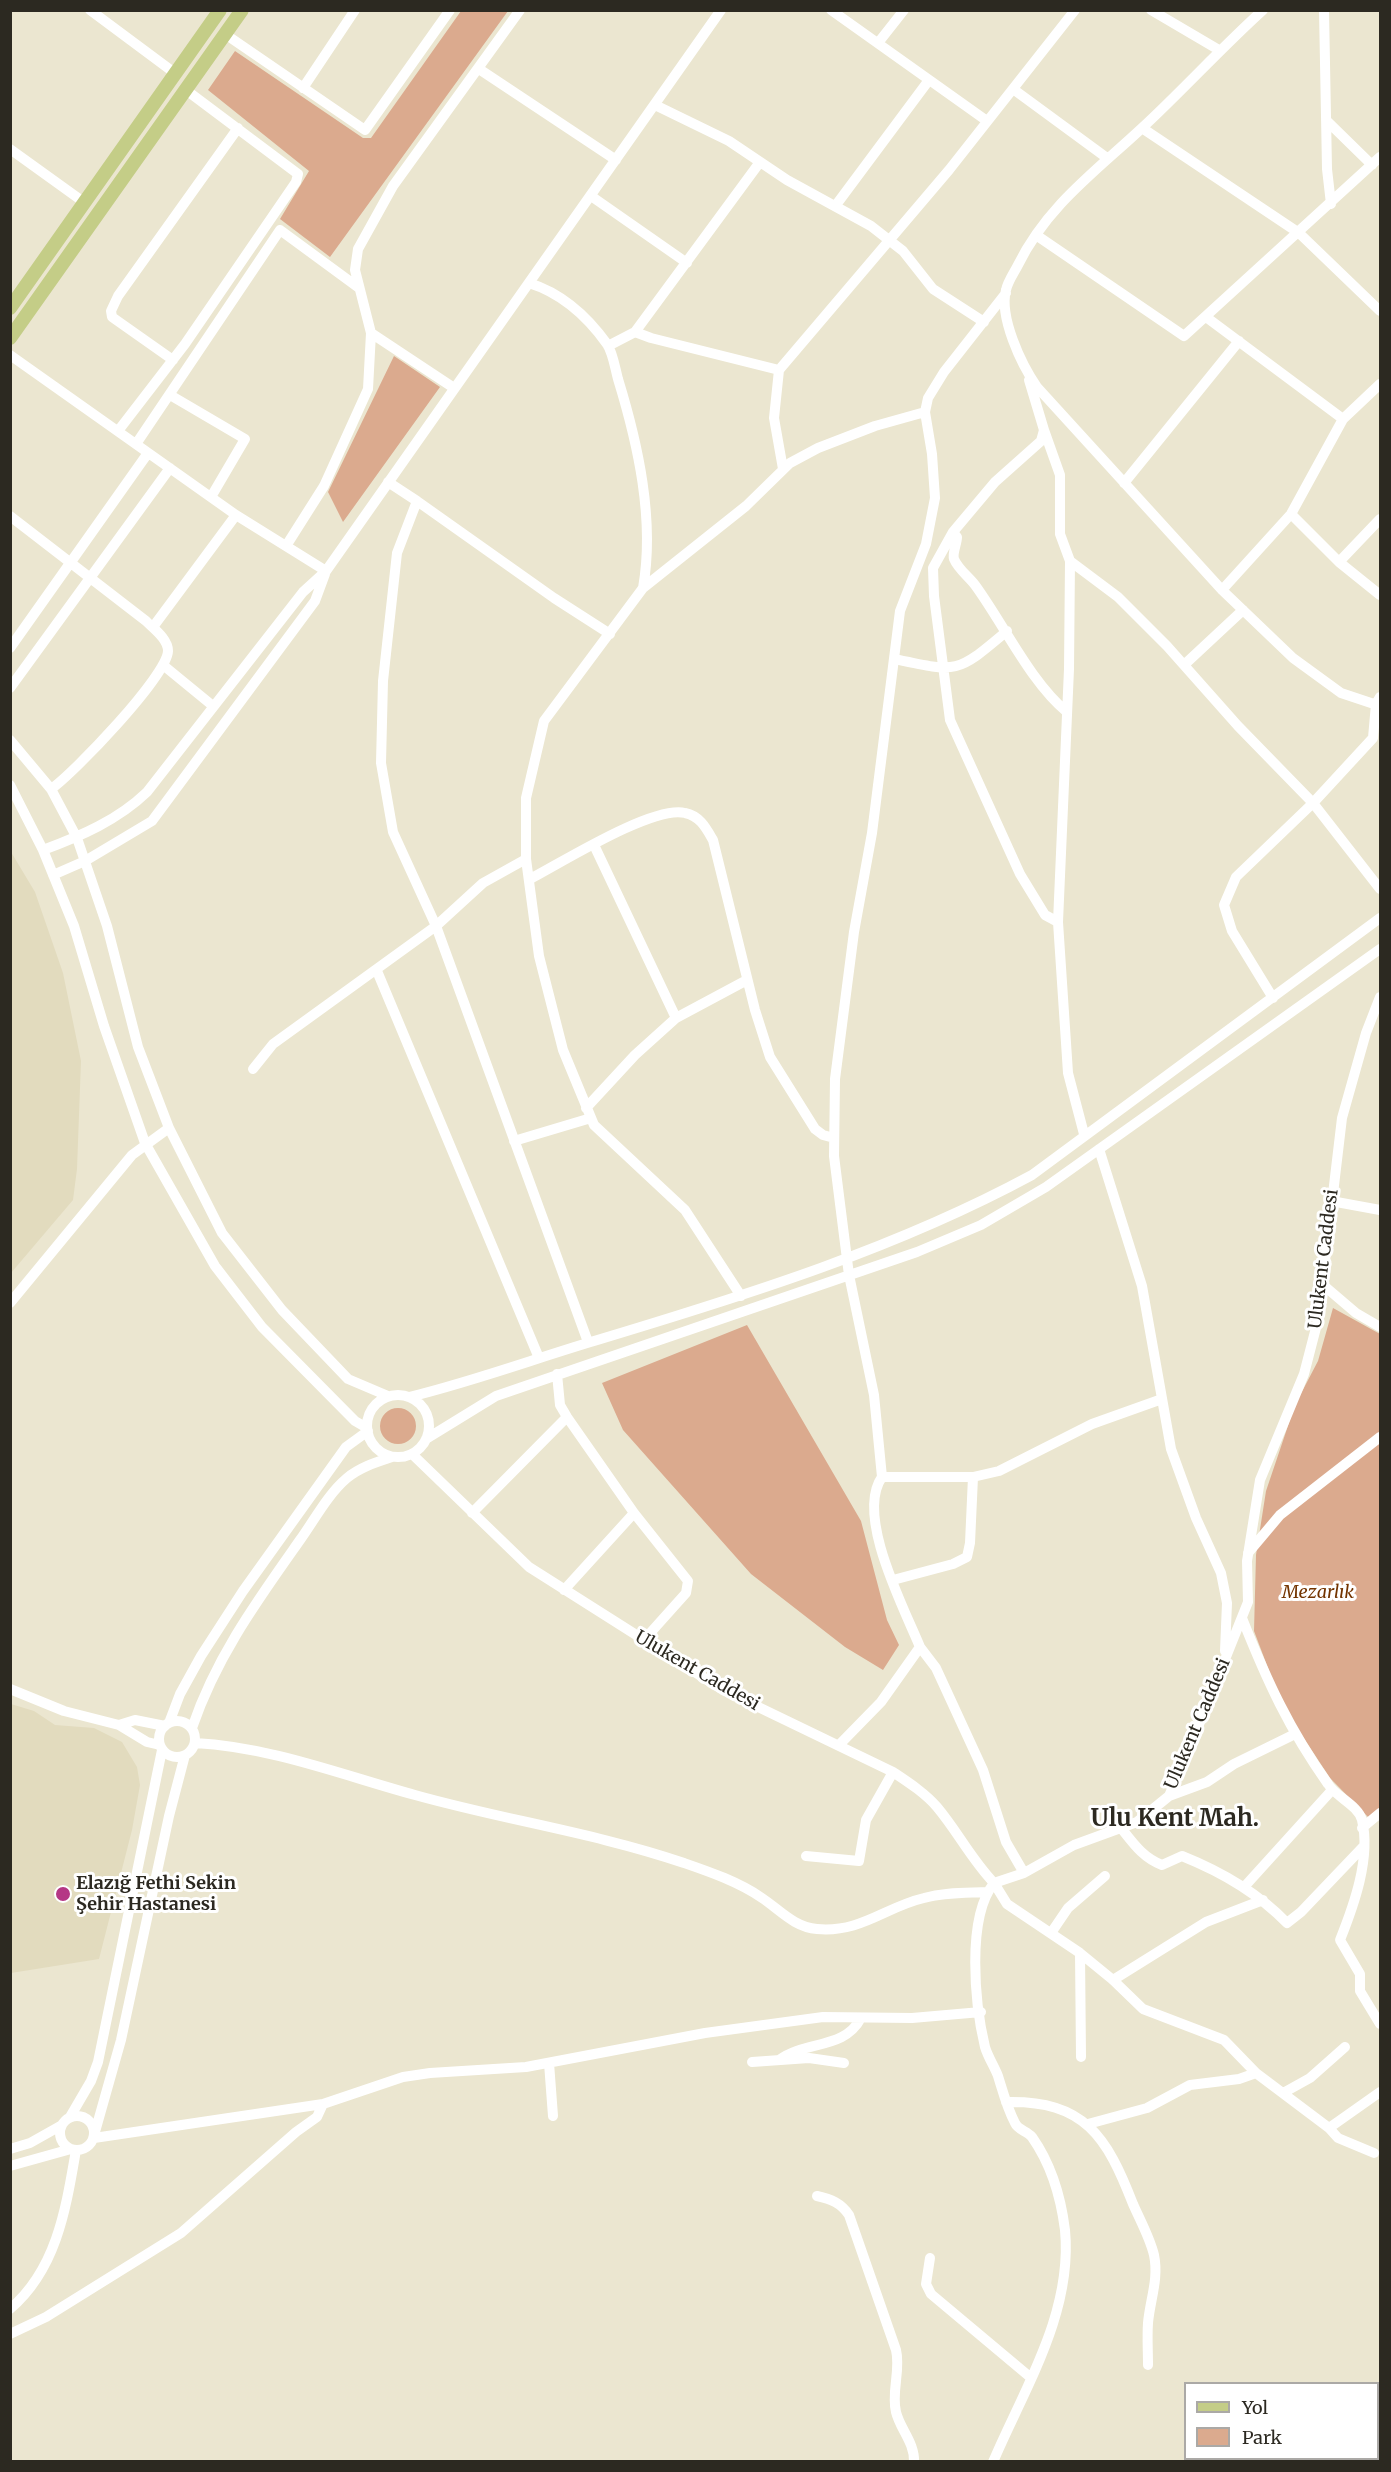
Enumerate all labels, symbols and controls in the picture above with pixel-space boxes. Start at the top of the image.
street label: Ulukent Caddesi [1305,1188,1343,1330]
park label: Mezarlık [1282,1582,1354,1604]
street label: Ulukent Caddesi [631,1627,763,1715]
street label: Ulukent Caddesi [1161,1655,1235,1793]
district label: Ulu Kent Mah. [1091,1805,1259,1833]
place label: Elazığ Fethi Sekin Şehir Hastanesi [76,1873,236,1916]
marker: Elazığ Fethi Sekin Şehir Hastanesi [54,1885,72,1903]
legend [1184,2382,1379,2460]
text: Yol [1242,2396,1268,2419]
text: Park [1242,2426,1282,2449]

